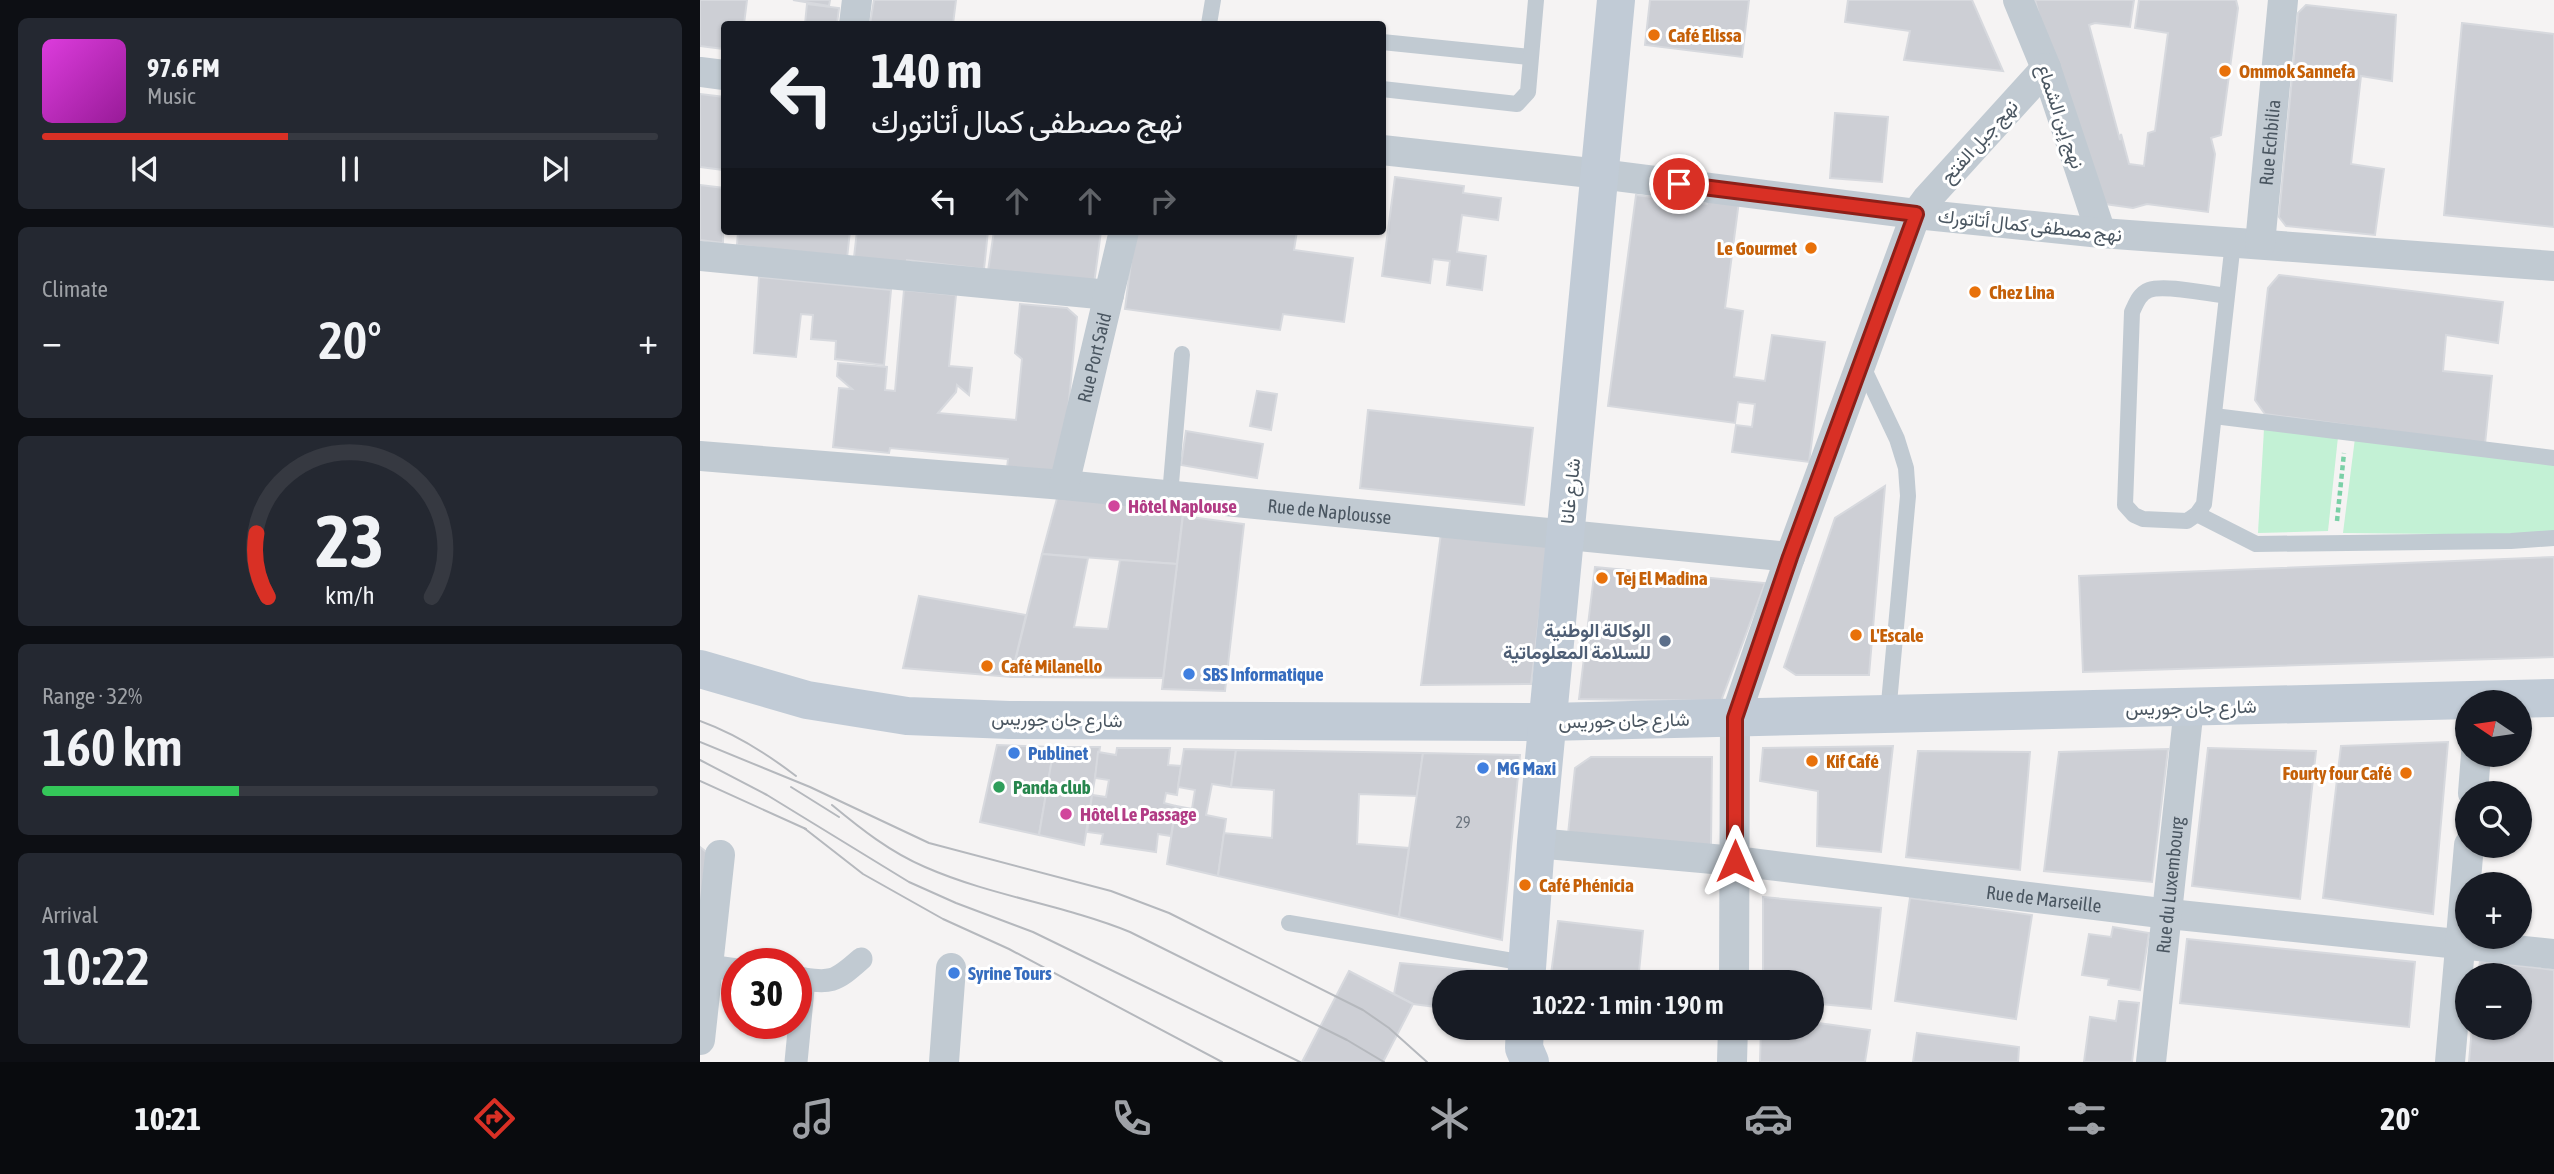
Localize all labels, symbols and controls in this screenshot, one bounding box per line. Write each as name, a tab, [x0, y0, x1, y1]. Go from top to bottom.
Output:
place label: Café Elissa	[1668, 24, 1742, 46]
marker: Café Elissa	[1646, 27, 1662, 43]
text: 140 m	[871, 42, 982, 98]
icon: left	[756, 49, 847, 140]
text: 97.6 FM	[147, 53, 220, 83]
place label: Ommok Sannefa	[2239, 60, 2355, 82]
street label: نهج إبن الشماع	[2030, 61, 2089, 172]
marker: Ommok Sannefa	[2217, 63, 2233, 79]
text: Music	[147, 83, 195, 109]
street label: نهج جبل الفتح	[1936, 95, 2024, 189]
street label: Rue Echbilia	[2255, 99, 2285, 186]
text: نهج مصطفى كمال أتاتورك	[871, 103, 1183, 140]
icon: previous	[126, 150, 164, 188]
icon: pause	[331, 150, 369, 188]
icon: next	[536, 150, 574, 188]
pin	[1649, 154, 1709, 214]
icon: arrive	[1660, 165, 1698, 203]
icon: left	[925, 182, 963, 220]
icon: ahead	[998, 182, 1036, 220]
icon: ahead	[1071, 182, 1109, 220]
icon: right	[1144, 182, 1182, 220]
street label: نهج مصطفى كمال أتاتورك	[1936, 204, 2123, 249]
place label: Le Gourmet	[1717, 237, 1798, 259]
marker: Le Gourmet	[1803, 240, 1819, 256]
text: Climate	[42, 276, 108, 302]
place label: Chez Lina	[1989, 281, 2055, 303]
marker: Chez Lina	[1967, 284, 1983, 300]
text: 20°	[318, 310, 382, 370]
street label: Rue Port Said	[1073, 310, 1115, 405]
text: −	[42, 319, 62, 362]
text: +	[638, 319, 658, 362]
street label: شارع غانا	[1556, 457, 1586, 525]
street label: Rue de Naplousse	[1267, 494, 1393, 528]
place label: Hôtel Naplouse	[1128, 495, 1237, 517]
marker: Hôtel Naplouse	[1106, 498, 1122, 514]
text: 23	[316, 499, 384, 582]
place label: Tej El Madina	[1616, 567, 1708, 589]
marker: Tej El Madina	[1594, 570, 1610, 586]
text: km/h	[325, 581, 375, 609]
place label: الوكالة الوطنية للسلامة المعلوماتية	[1503, 619, 1651, 665]
place label: L'Escale	[1870, 624, 1924, 646]
marker: L'Escale	[1848, 627, 1864, 643]
marker: الوكالة الوطنية للسلامة المعلوماتية	[1657, 633, 1673, 649]
place label: Café Milanello	[1001, 655, 1103, 677]
marker: Café Milanello	[979, 658, 995, 674]
place label: SBS Informatique	[1203, 663, 1324, 685]
marker: SBS Informatique	[1181, 666, 1197, 682]
text: Range · 32%	[42, 683, 142, 709]
north arrow	[2455, 690, 2532, 766]
map controls	[2455, 690, 2532, 1040]
street label: شارع جان جوريس	[2125, 695, 2257, 721]
street label: شارع جان جوريس	[991, 707, 1123, 733]
street label: شارع جان جوريس	[1558, 708, 1690, 734]
text: 160 km	[42, 717, 183, 777]
place label: Publinet	[1028, 742, 1089, 764]
marker: Publinet	[1006, 745, 1022, 761]
place label: Kif Café	[1826, 750, 1879, 772]
marker: Kif Café	[1804, 753, 1820, 769]
place label: MG Maxi	[1497, 757, 1556, 779]
marker: MG Maxi	[1475, 760, 1491, 776]
place label: Fourty four Café	[2282, 762, 2392, 784]
marker: Fourty four Café	[2398, 765, 2414, 781]
place label: Panda club	[1013, 776, 1091, 798]
marker: Panda club	[991, 779, 1007, 795]
button: search	[2455, 781, 2532, 858]
place label: Hôtel Le Passage	[1080, 803, 1197, 825]
marker: Hôtel Le Passage	[1058, 806, 1074, 822]
house number: 29	[1455, 813, 1471, 831]
street label: Rue du Luxembourg	[2152, 815, 2188, 955]
position arrow	[1698, 824, 1772, 898]
button: +	[2455, 872, 2532, 949]
place label: Café Phénicia	[1539, 874, 1634, 896]
marker: Café Phénicia	[1517, 877, 1533, 893]
street label: Rue de Marseille	[1985, 881, 2103, 917]
text: Arrival	[42, 902, 98, 928]
text: 10:22	[42, 936, 150, 996]
speed limit sign: 30	[721, 948, 812, 1039]
place label: Syrine Tours	[968, 962, 1052, 984]
button: −	[2455, 963, 2532, 1040]
marker: Syrine Tours	[946, 965, 962, 981]
text: 10:22 · 1 min · 190 m	[1532, 990, 1724, 1020]
icon: directions	[470, 1094, 519, 1143]
icon: music	[789, 1094, 838, 1143]
icon: phone	[1107, 1094, 1156, 1143]
icon: climate	[1425, 1094, 1474, 1143]
icon: car	[1744, 1094, 1793, 1143]
icon: filters	[2062, 1094, 2111, 1143]
text: 10:21	[135, 1100, 201, 1137]
text: 20°	[2380, 1100, 2419, 1137]

